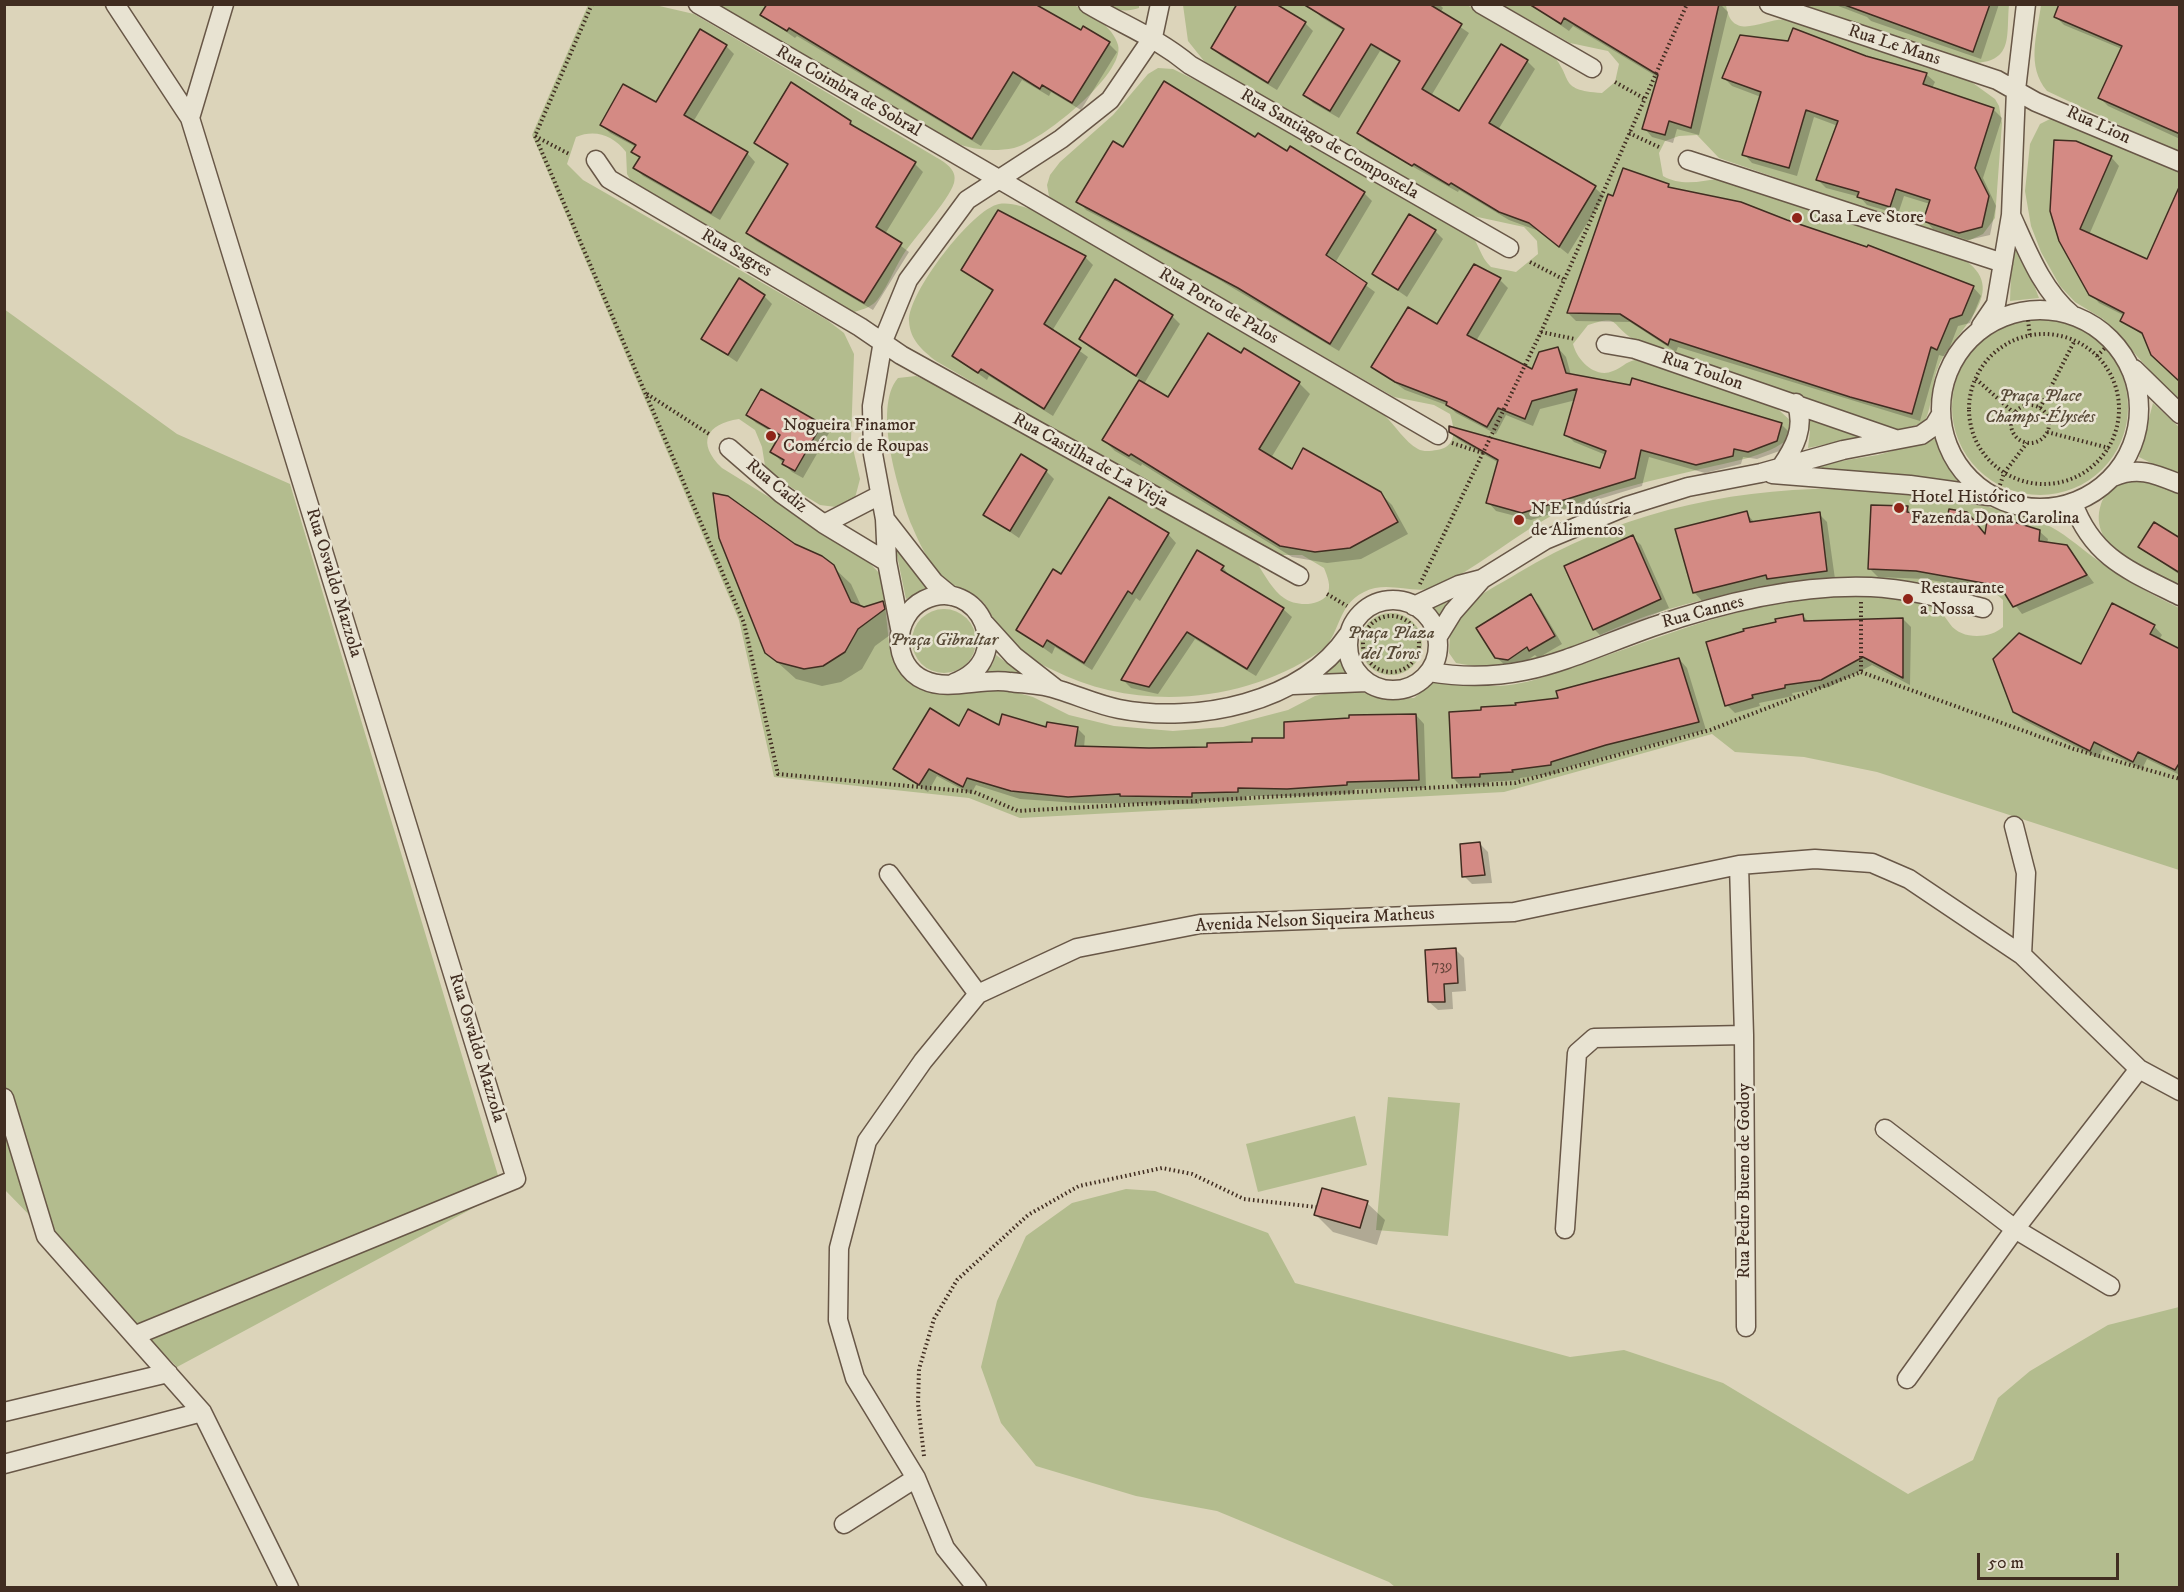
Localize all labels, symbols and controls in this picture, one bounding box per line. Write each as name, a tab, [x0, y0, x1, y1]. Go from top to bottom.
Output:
street label: Rua Le Mans	[1845, 21, 1943, 71]
street label: Rua Coimbra de Sobral	[772, 42, 924, 142]
street label: Rua Santiago de Compostela	[1236, 85, 1422, 205]
street label: Rua Lion	[2063, 102, 2133, 150]
place label: Casa Leve Store	[1809, 207, 1924, 229]
marker: Casa Leve Store	[1790, 211, 1804, 225]
street label: Rua Sagres	[697, 225, 775, 283]
street label: Rua Porto de Palos	[1154, 264, 1282, 350]
street label: Rua Toulon	[1658, 348, 1746, 396]
park label: Praça Place Champs-Élysées	[1985, 386, 2095, 428]
street label: Rua Castilha de La Vieja	[1008, 409, 1172, 513]
place label: Nogueira Finamor Comércio de Roupas	[783, 415, 929, 458]
marker: Nogueira Finamor Comércio de Roupas	[764, 429, 778, 443]
street label: Rua Cadiz	[741, 456, 811, 518]
place label: Hotel Histórico Fazenda Dona Carolina	[1911, 487, 2079, 530]
place label: N E Indústria de Alimentos	[1531, 499, 1631, 542]
marker: Hotel Histórico Fazenda Dona Carolina	[1892, 501, 1906, 515]
street label: Rua Osvaldo Mazzola	[300, 506, 366, 660]
marker: N E Indústria de Alimentos	[1512, 513, 1526, 527]
place label: Restaurante a Nossa	[1920, 578, 2004, 620]
street label: Rua Cannes	[1660, 592, 1746, 634]
marker: Restaurante a Nossa	[1901, 592, 1915, 606]
park label: Praça Plaza del Toros	[1347, 623, 1435, 666]
park label: Praça Gibraltar	[890, 630, 998, 652]
street label: Avenida Nelson Siqueira Matheus	[1195, 904, 1435, 938]
house number: 739	[1432, 958, 1452, 976]
street label: Rua Osvaldo Mazzola	[443, 971, 509, 1125]
street label: Rua Pedro Bueno de Godoy	[1734, 1083, 1756, 1279]
scale bar	[1980, 1541, 2122, 1579]
text: 50 m	[1988, 1552, 2024, 1574]

